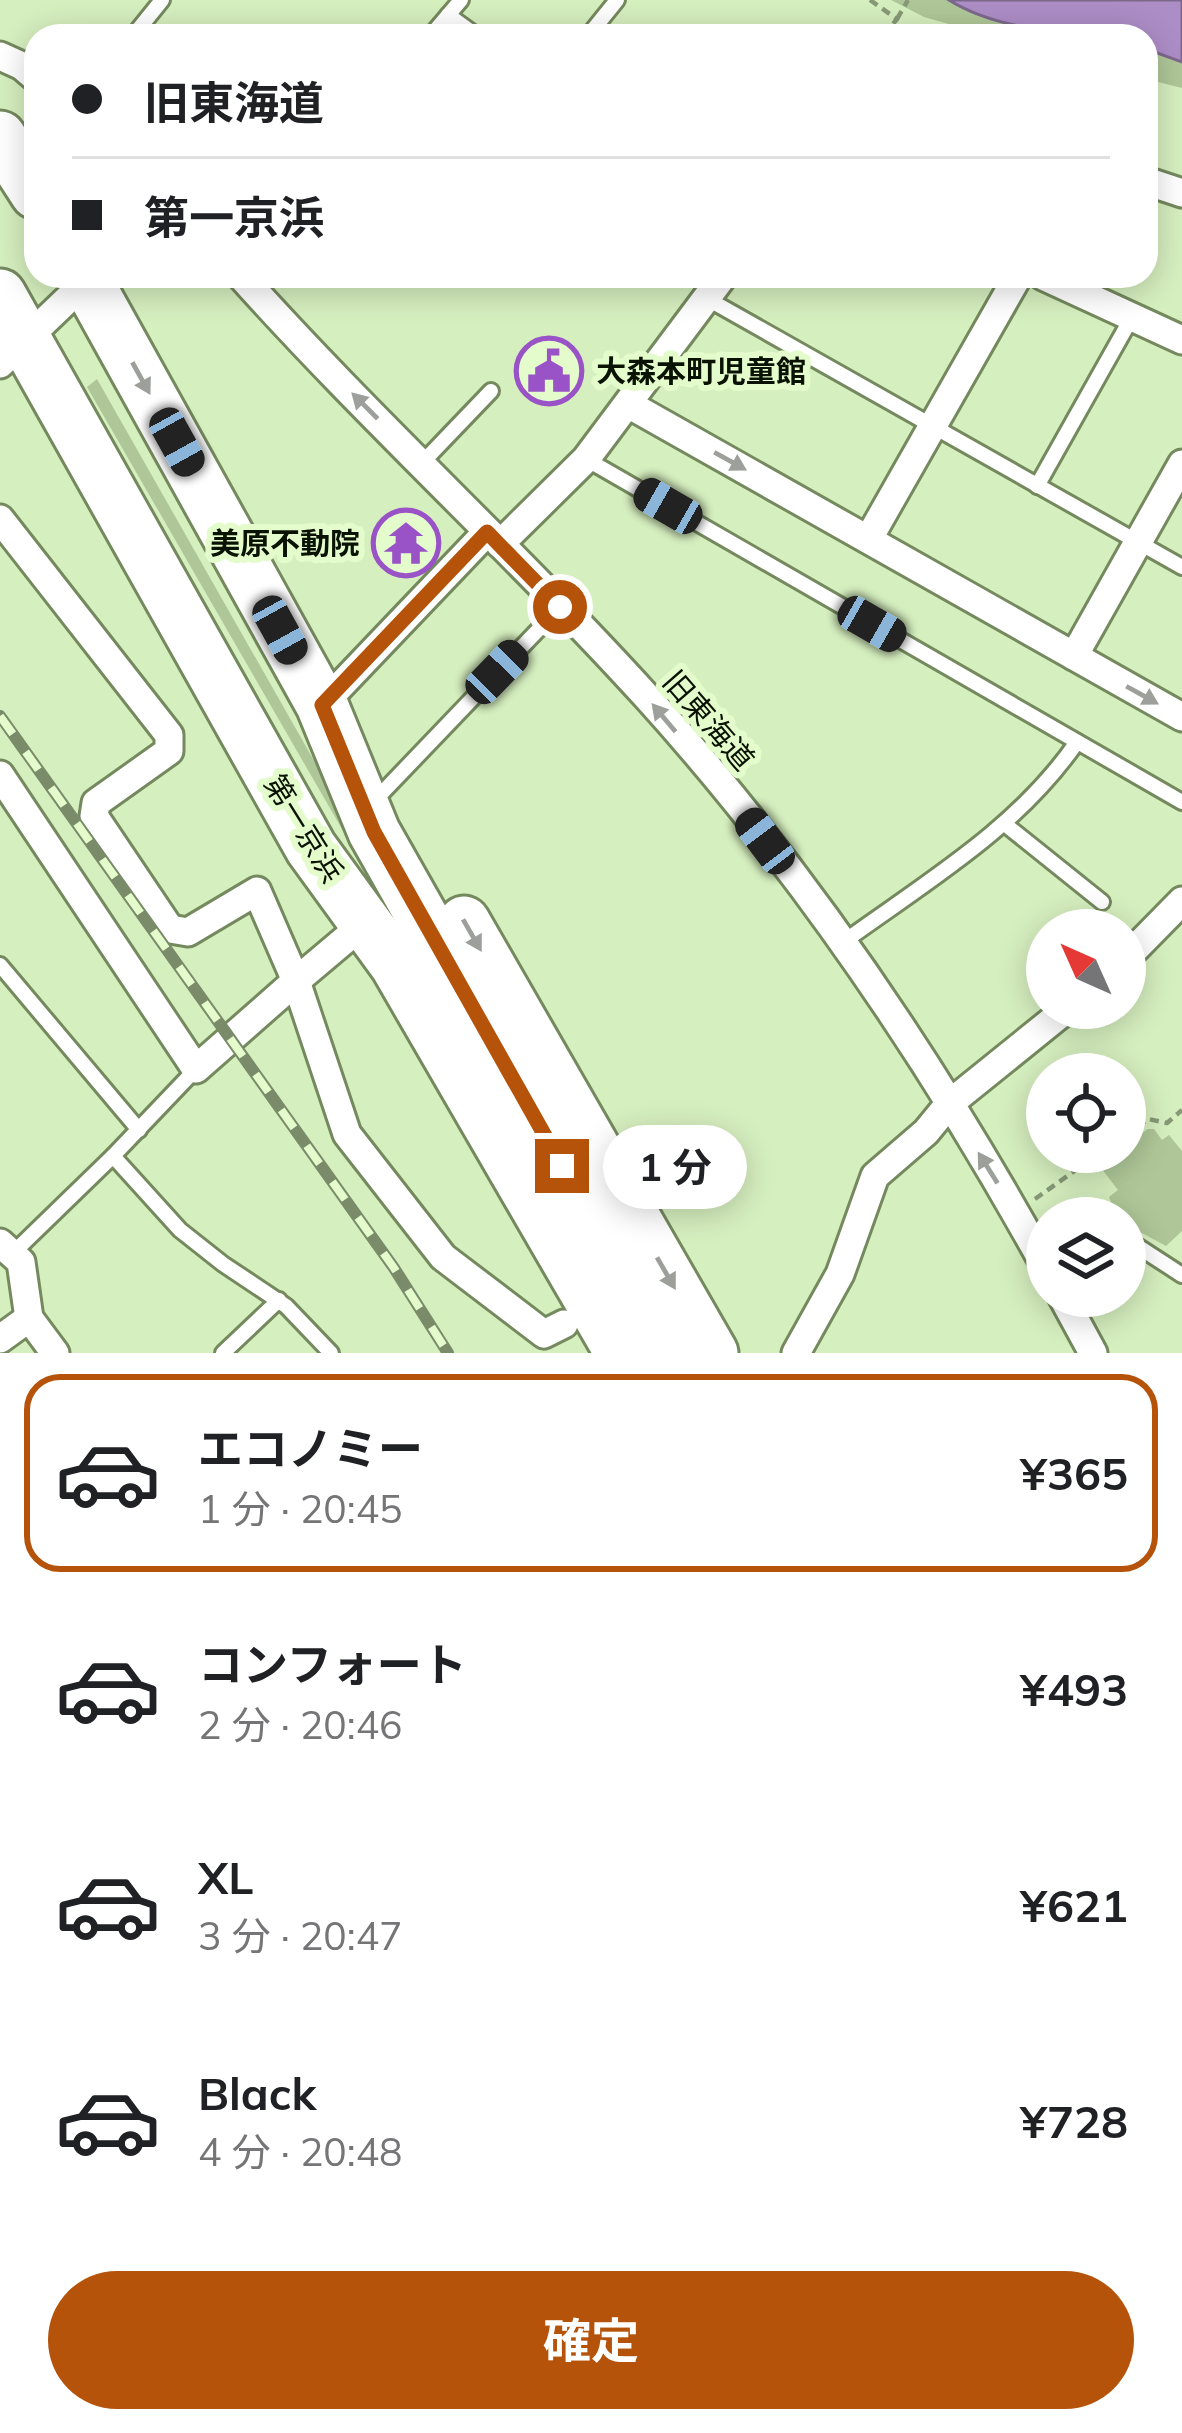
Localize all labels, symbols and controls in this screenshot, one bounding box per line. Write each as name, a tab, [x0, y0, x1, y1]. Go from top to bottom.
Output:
text: 旧東海道	[144, 74, 324, 130]
text: 第一京浜	[144, 189, 324, 245]
public building icon: 大森本町児童館	[514, 336, 584, 406]
place label: 大森本町児童館	[596, 352, 806, 390]
one-way arrow	[130, 360, 151, 395]
one-way arrow	[351, 392, 379, 420]
car	[144, 402, 210, 482]
one-way arrow	[713, 449, 747, 470]
car	[628, 472, 708, 540]
temple icon: 美原不動院	[371, 508, 441, 578]
place label: 美原不動院	[210, 524, 360, 562]
route start	[533, 580, 587, 634]
car	[247, 590, 313, 670]
car	[832, 590, 912, 658]
car	[459, 634, 535, 710]
street label: 旧東海道	[655, 662, 763, 778]
one-way arrow	[1125, 683, 1159, 704]
one-way arrow	[652, 703, 678, 733]
street label: 第一京浜	[256, 767, 352, 889]
car	[729, 801, 801, 881]
north arrow	[1026, 909, 1146, 1029]
map controls	[1026, 909, 1146, 1317]
one-way arrow	[460, 918, 481, 952]
button: locate	[1026, 1053, 1146, 1173]
callout: 1 分	[604, 1124, 748, 1208]
route end	[535, 1139, 589, 1193]
text: 1 分	[638, 1142, 712, 1191]
one-way arrow	[978, 1151, 999, 1185]
button: layers	[1026, 1197, 1146, 1317]
one-way arrow	[655, 1256, 676, 1290]
icon: car	[54, 1419, 162, 1527]
text: エコノミー	[198, 1420, 423, 1476]
text: ¥365	[1020, 1445, 1128, 1501]
text: 1 分 · 20:45	[198, 1484, 402, 1533]
icon: car	[54, 1635, 162, 1743]
text: コンフォート	[198, 1636, 467, 1692]
text: ¥493	[1020, 1661, 1128, 1717]
text: 2 分 · 20:46	[198, 1700, 402, 1749]
text: XL	[198, 1849, 253, 1905]
icon: car	[54, 1851, 162, 1959]
text: ¥621	[1020, 1877, 1128, 1933]
text: 3 分 · 20:47	[198, 1911, 402, 1960]
text: Black	[198, 2065, 316, 2121]
icon: car	[54, 2067, 162, 2175]
text: ¥728	[1020, 2093, 1128, 2149]
text: 4 分 · 20:48	[198, 2127, 402, 2176]
button: 確定	[48, 2271, 1134, 2409]

